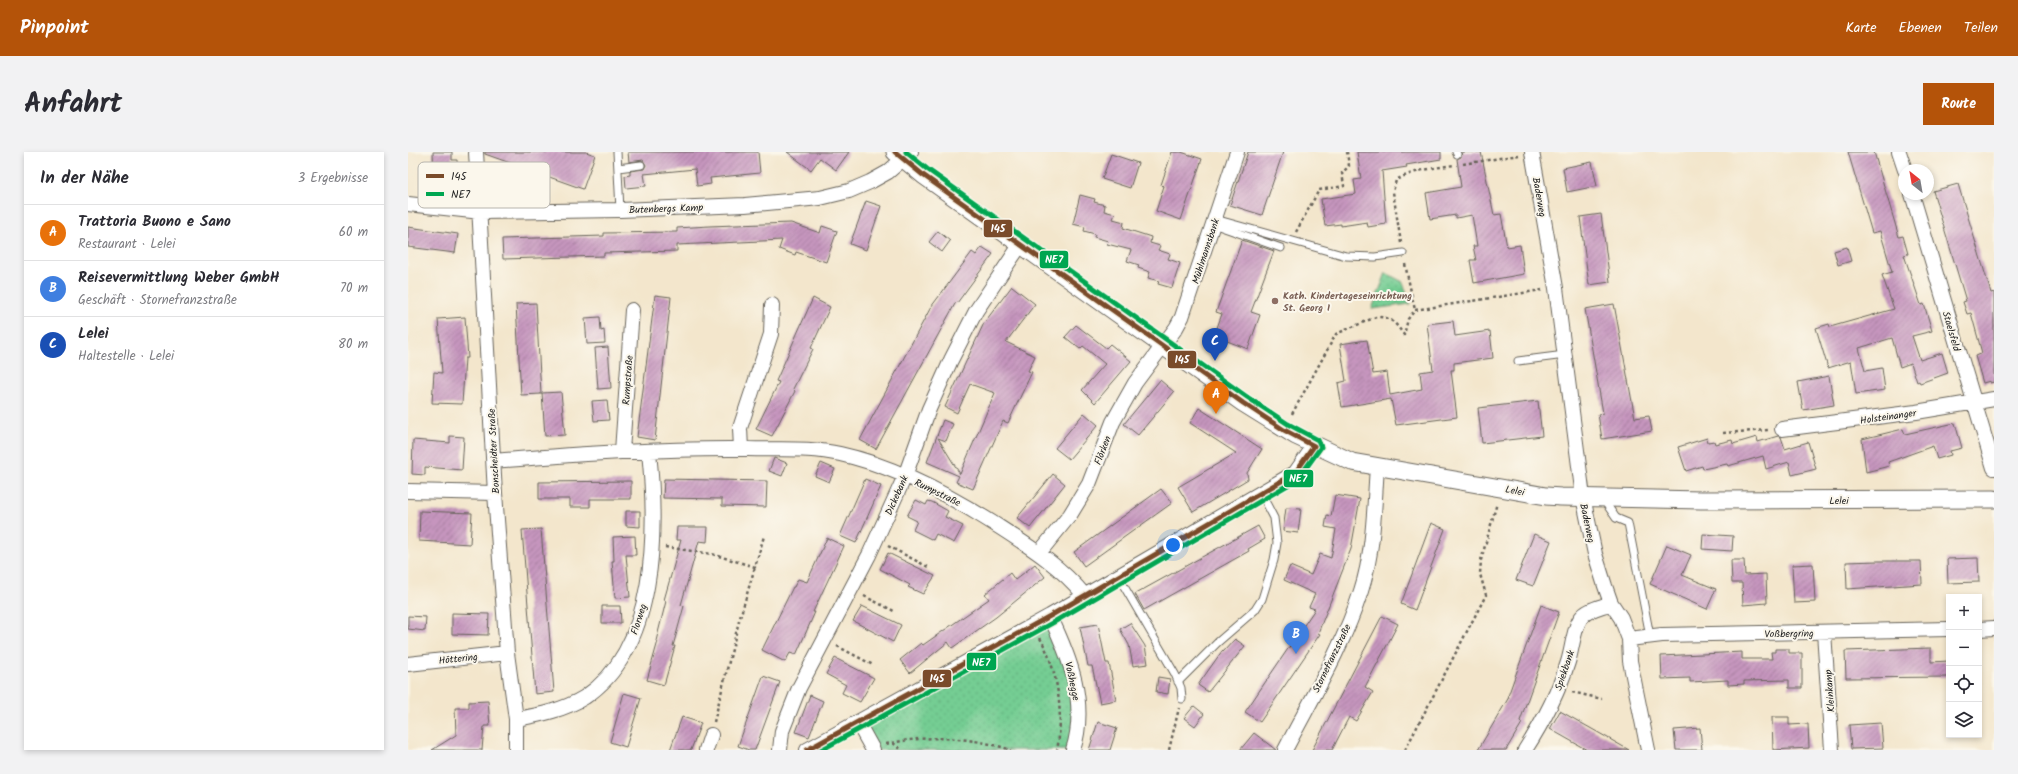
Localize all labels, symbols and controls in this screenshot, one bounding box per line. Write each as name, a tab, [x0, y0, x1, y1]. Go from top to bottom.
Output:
text: Pinpoint	[20, 13, 89, 43]
text: Karte	[1845, 17, 1877, 39]
text: Ebenen	[1899, 17, 1942, 39]
text: Teilen	[1964, 17, 1998, 39]
text: Anfahrt	[24, 82, 122, 127]
button: Route	[1923, 83, 1994, 125]
legend	[418, 162, 550, 208]
north arrow	[1898, 164, 1934, 200]
text: In der Nähe	[40, 165, 129, 192]
text: 3 Ergebnisse	[298, 168, 368, 189]
text: 145	[451, 168, 468, 186]
street label: Baderweg	[1528, 176, 1550, 218]
text: NE7	[451, 186, 471, 204]
street label: Butenbergs Kamp	[629, 200, 704, 218]
text: Trattoria Buono e Sano	[78, 210, 231, 234]
street label: Mühlmannsbank	[1188, 216, 1224, 286]
line badge: 145	[983, 219, 1013, 238]
text: 145	[991, 220, 1007, 238]
text: A	[49, 222, 57, 243]
text: 60 m	[339, 222, 368, 243]
text: Restaurant · Lelei	[78, 234, 175, 255]
line badge: NE7	[1039, 250, 1069, 269]
text: NE7	[1045, 251, 1064, 269]
text: Reisevermittlung Weber GmbH	[78, 266, 280, 290]
text: B	[49, 278, 57, 299]
text: 70 m	[340, 278, 368, 299]
place label: Kath. Kindertageseinrichtung St. Georg I	[1283, 288, 1412, 316]
text: Geschäft · Stornefranzstraße	[78, 290, 237, 311]
marker: Kath. Kindertageseinrichtung St. Georg I	[1270, 296, 1280, 306]
street label: Staelsfeld	[1938, 309, 1965, 354]
text: Lelei	[78, 322, 109, 346]
pin: C	[1202, 328, 1228, 361]
text: C	[49, 334, 57, 355]
text: 80 m	[338, 334, 368, 355]
text: Haltestelle · Lelei	[78, 346, 174, 367]
line badge: 145	[1167, 350, 1197, 369]
text: 145	[1175, 351, 1191, 369]
street label: Rumpstraße	[618, 354, 638, 406]
pin: A	[1203, 381, 1229, 414]
street label: Holsteinanger	[1859, 405, 1918, 429]
street label: Bonscheidter Straße	[484, 407, 504, 494]
street label: Flörken	[1090, 433, 1116, 467]
line badge: NE7	[1283, 469, 1314, 488]
text: NE7	[1289, 470, 1308, 488]
street label: Dickebank	[881, 472, 913, 518]
street label: Rumpstraße	[912, 475, 964, 511]
street label: Lelei	[1504, 481, 1526, 501]
street label: Lelei	[1829, 493, 1849, 509]
street label: Baderweg	[1575, 502, 1599, 545]
your location	[1163, 535, 1183, 555]
map controls	[1946, 594, 1982, 738]
button: +	[1946, 594, 1982, 630]
street label: Florweg	[626, 602, 652, 637]
pin: B	[1283, 621, 1309, 654]
street label: Stornefranzstraße	[1308, 621, 1356, 696]
street label: Voßbergring	[1764, 626, 1814, 642]
button: −	[1946, 630, 1982, 666]
street label: Spiekbank	[1551, 648, 1579, 693]
street label: Höttering	[438, 649, 479, 669]
line badge: NE7	[966, 652, 997, 671]
text: NE7	[972, 654, 991, 672]
street label: Voßhegge	[1060, 660, 1084, 703]
button: locate	[1946, 666, 1982, 702]
line badge: 145	[922, 669, 952, 688]
street label: Kleinkamp	[1821, 669, 1839, 713]
text: 145	[930, 670, 946, 688]
button: layers	[1946, 702, 1982, 738]

